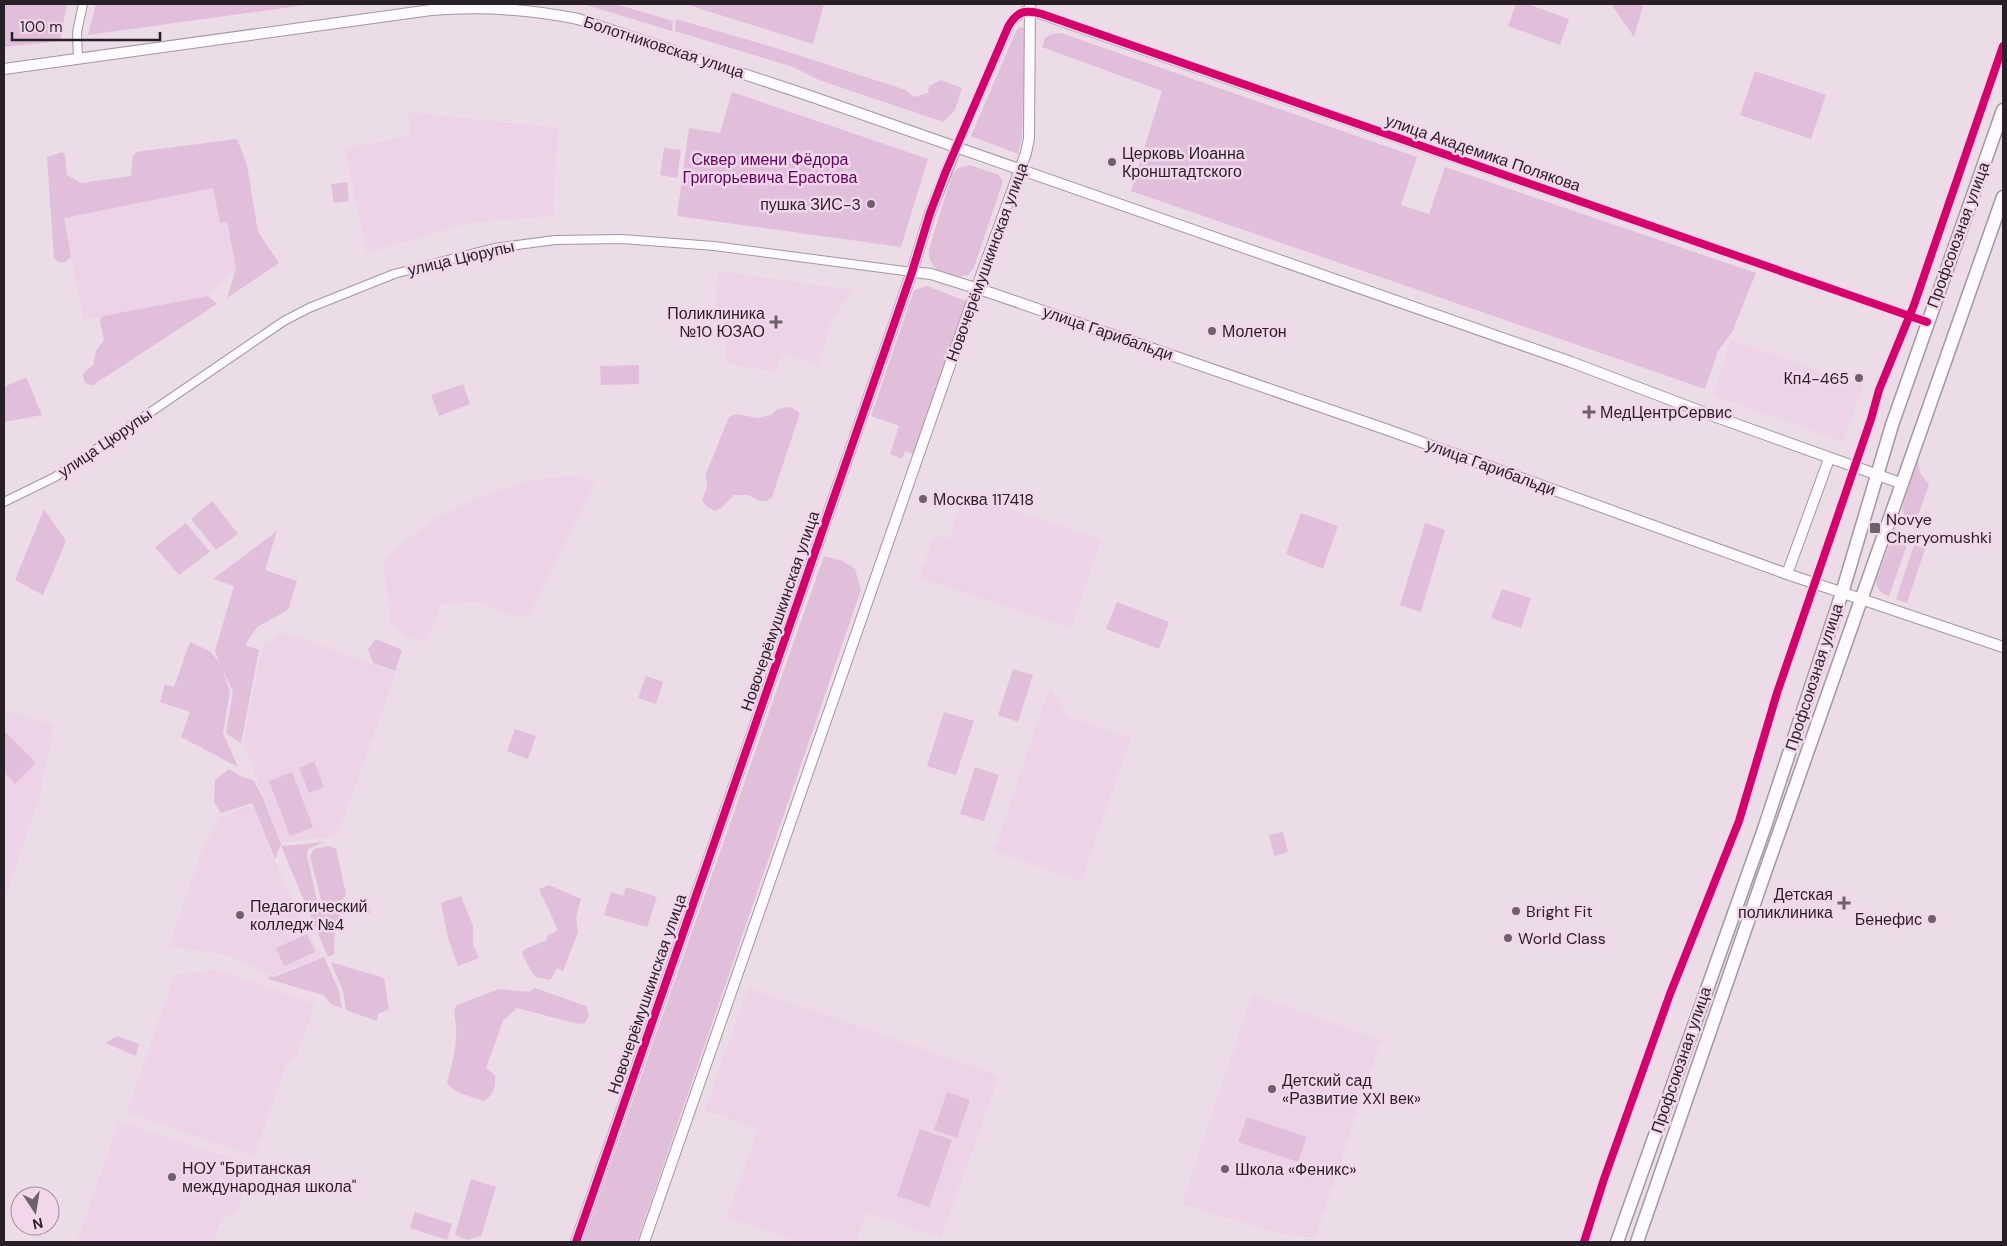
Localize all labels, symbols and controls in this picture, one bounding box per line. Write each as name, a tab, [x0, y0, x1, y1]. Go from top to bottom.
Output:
scale bar	[12, 10, 160, 42]
street label: Болотниковская улица	[581, 11, 747, 83]
text: 100 m	[20, 17, 63, 37]
street label: улица Академика Полякова	[1383, 110, 1584, 196]
place label: Церковь Иоанна Кронштадтского	[1122, 143, 1245, 182]
park label: Сквер имени Фёдора Григорьевича Ерастова	[683, 149, 857, 188]
marker: Церковь Иоанна Кронштадтского	[1106, 156, 1118, 168]
street label: Профсоюзная улица	[1922, 159, 1994, 311]
street label: Новочерёмушкинская улица	[941, 160, 1033, 364]
place label: пушка ЗИС-3	[760, 194, 861, 215]
marker: пушка ЗИС-3	[865, 198, 877, 210]
street label: улица Цюрупы	[406, 236, 516, 280]
street label: улица Гарибальди	[1040, 301, 1176, 365]
place label: Поликлиника №10 ЮЗАО	[667, 303, 765, 342]
marker: Поликлиника №10 ЮЗАО	[769, 315, 783, 329]
place label: Молетон	[1222, 321, 1287, 342]
marker: Молетон	[1206, 325, 1218, 337]
place label: Кп4-465	[1783, 368, 1849, 389]
marker: Кп4-465	[1853, 372, 1865, 384]
place label: МедЦентрСервис	[1600, 402, 1732, 423]
street label: улица Цюрупы	[54, 404, 156, 482]
marker: МедЦентрСервис	[1582, 405, 1596, 419]
street label: улица Гарибальди	[1423, 434, 1559, 500]
place label: Москва 117418	[933, 489, 1034, 510]
marker: Москва 117418	[917, 493, 929, 505]
street label: Новочерёмушкинская улица	[736, 508, 824, 714]
place label: Novye Cheryomushki	[1886, 509, 1992, 548]
marker: Novye Cheryomushki	[1868, 521, 1882, 535]
street label: Профсоюзная улица	[1780, 601, 1848, 753]
place label: Детская поликлиника	[1738, 884, 1833, 923]
street label: Новочерёмушкинская улица	[603, 891, 691, 1097]
place label: Педагогический колледж №4	[250, 896, 368, 935]
marker: Детская поликлиника	[1837, 896, 1851, 910]
place label: Bright Fit	[1526, 901, 1593, 922]
marker: Bright Fit	[1510, 905, 1522, 917]
marker: Педагогический колледж №4	[234, 909, 246, 921]
place label: Бенефис	[1855, 909, 1922, 930]
marker: Бенефис	[1926, 913, 1938, 925]
place label: World Class	[1518, 928, 1606, 949]
marker: World Class	[1502, 932, 1514, 944]
street label: Профсоюзная улица	[1646, 984, 1716, 1136]
place label: Детский сад «Развитие XXI век»	[1282, 1070, 1421, 1109]
marker: Детский сад «Развитие XXI век»	[1266, 1083, 1278, 1095]
place label: НОУ "Британская международная школа"	[182, 1158, 357, 1197]
place label: Школа «Феникс»	[1235, 1159, 1356, 1180]
marker: Школа «Феникс»	[1219, 1163, 1231, 1175]
marker: НОУ "Британская международная школа"	[166, 1171, 178, 1183]
north arrow	[10, 1186, 60, 1236]
text: N	[31, 1214, 45, 1234]

